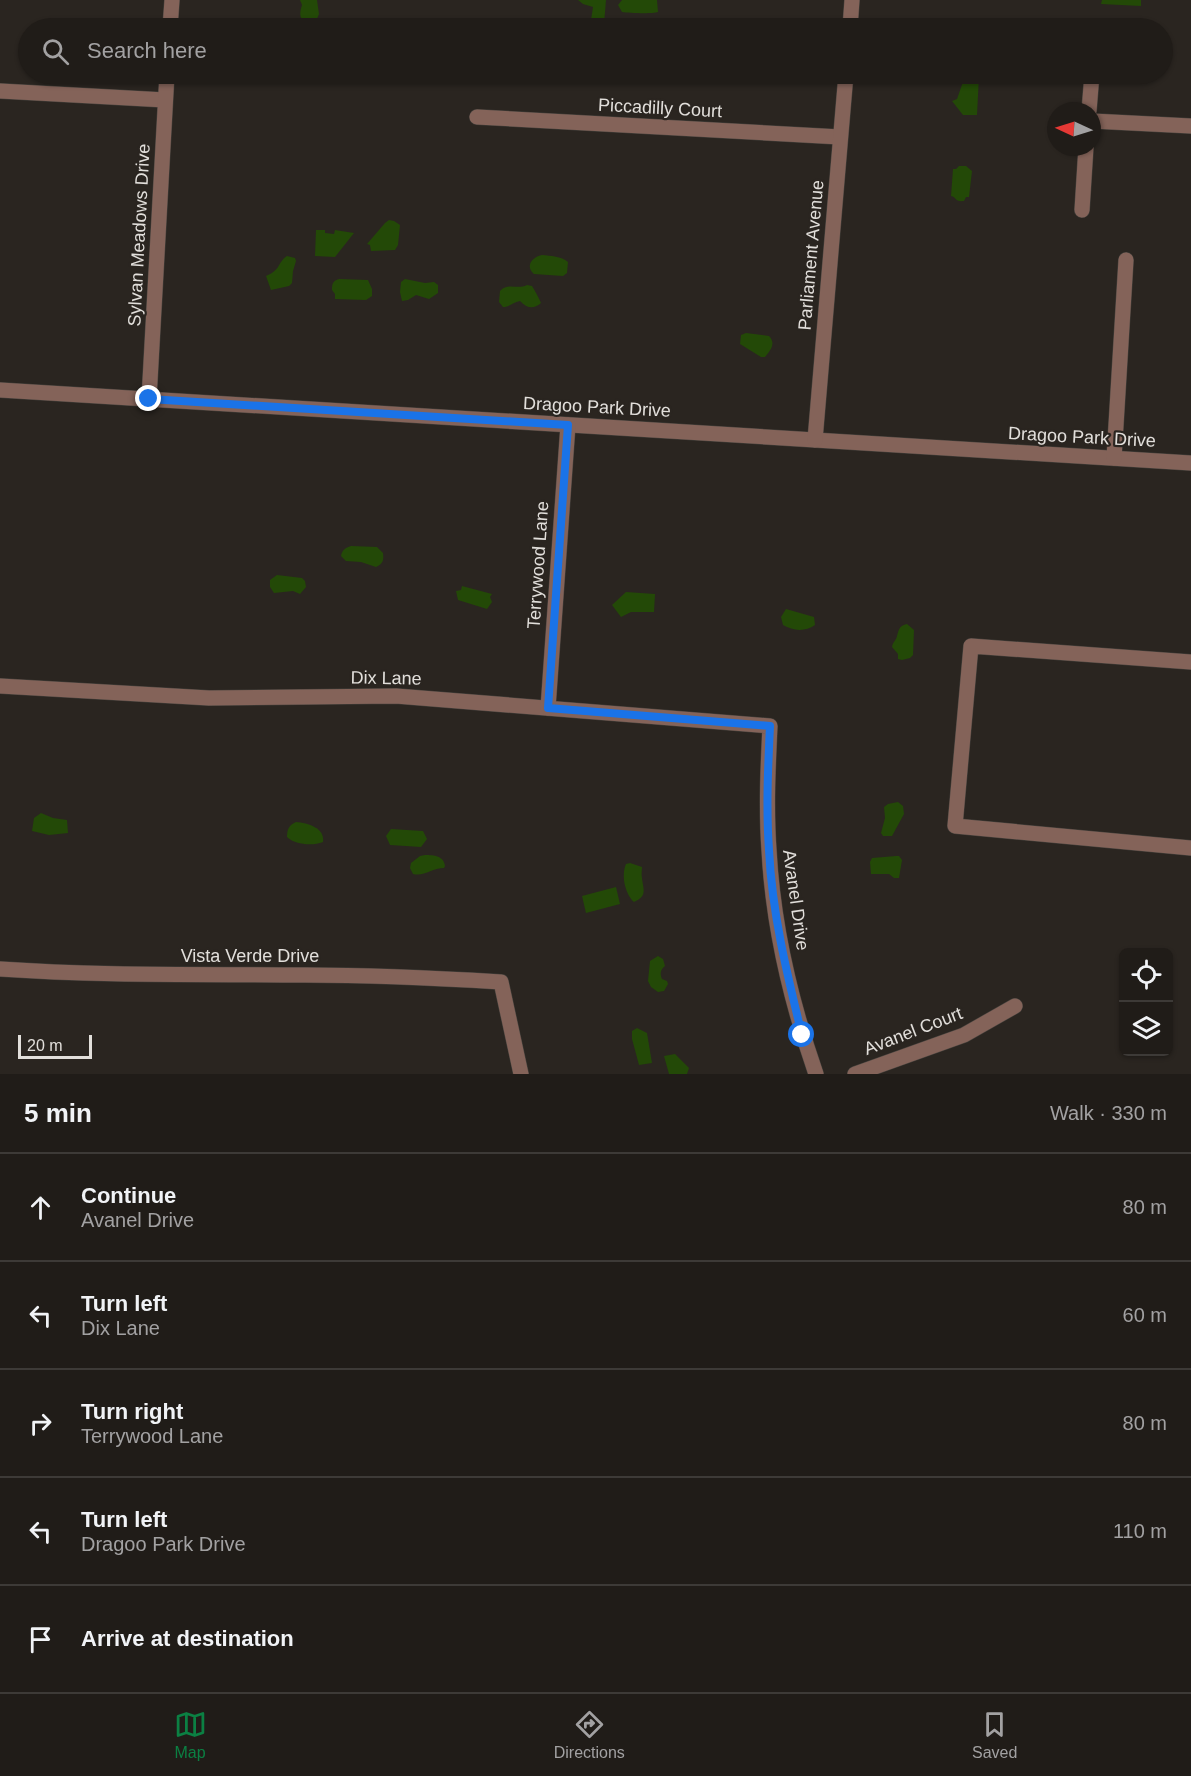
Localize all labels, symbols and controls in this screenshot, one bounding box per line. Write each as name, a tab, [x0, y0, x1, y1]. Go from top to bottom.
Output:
search box	[18, 18, 1173, 84]
icon: search	[39, 35, 72, 68]
text: Search here	[87, 38, 207, 63]
street label: Piccadilly Court	[598, 95, 722, 121]
north arrow	[1047, 102, 1101, 156]
street label: Sylvan Meadows Drive	[124, 143, 154, 327]
street label: Parliament Avenue	[794, 179, 828, 331]
route end	[135, 385, 161, 411]
street label: Dragoo Park Drive	[523, 393, 671, 421]
street label: Dragoo Park Drive	[1008, 423, 1156, 451]
street label: Terrywood Lane	[524, 500, 552, 630]
street label: Dix Lane	[350, 667, 422, 689]
street label: Avanel Drive	[779, 848, 813, 952]
street label: Vista Verde Drive	[181, 946, 319, 966]
map controls	[1119, 948, 1173, 1056]
button: locate	[1119, 948, 1173, 1002]
button: layers	[1119, 1002, 1173, 1056]
street label: Avanel Court	[861, 1003, 965, 1059]
route start	[788, 1021, 814, 1047]
scale bar	[18, 1032, 92, 1060]
text: 20 m	[27, 1037, 63, 1054]
text: 5 min	[24, 1098, 92, 1128]
text: Walk · 330 m	[1050, 1102, 1167, 1124]
text: Continue	[81, 1183, 176, 1208]
icon: ahead	[24, 1191, 57, 1224]
text: 80 m	[1123, 1196, 1167, 1218]
text: Avanel Drive	[81, 1209, 194, 1231]
text: Turn left	[81, 1291, 167, 1316]
icon: left	[24, 1299, 57, 1332]
text: 60 m	[1123, 1304, 1167, 1326]
text: Dix Lane	[81, 1317, 160, 1339]
text: Turn right	[81, 1399, 183, 1424]
icon: right	[24, 1407, 57, 1440]
text: 80 m	[1123, 1412, 1167, 1434]
text: Terrywood Lane	[81, 1425, 223, 1447]
text: Turn left	[81, 1507, 167, 1532]
icon: left	[24, 1515, 57, 1548]
text: 110 m	[1113, 1520, 1167, 1542]
text: Dragoo Park Drive	[81, 1533, 246, 1555]
icon: arrive	[24, 1623, 57, 1656]
text: Arrive at destination	[81, 1626, 294, 1651]
tab: Map	[174, 1708, 207, 1762]
tab: Directions	[554, 1708, 625, 1762]
tab: Saved	[972, 1708, 1017, 1762]

